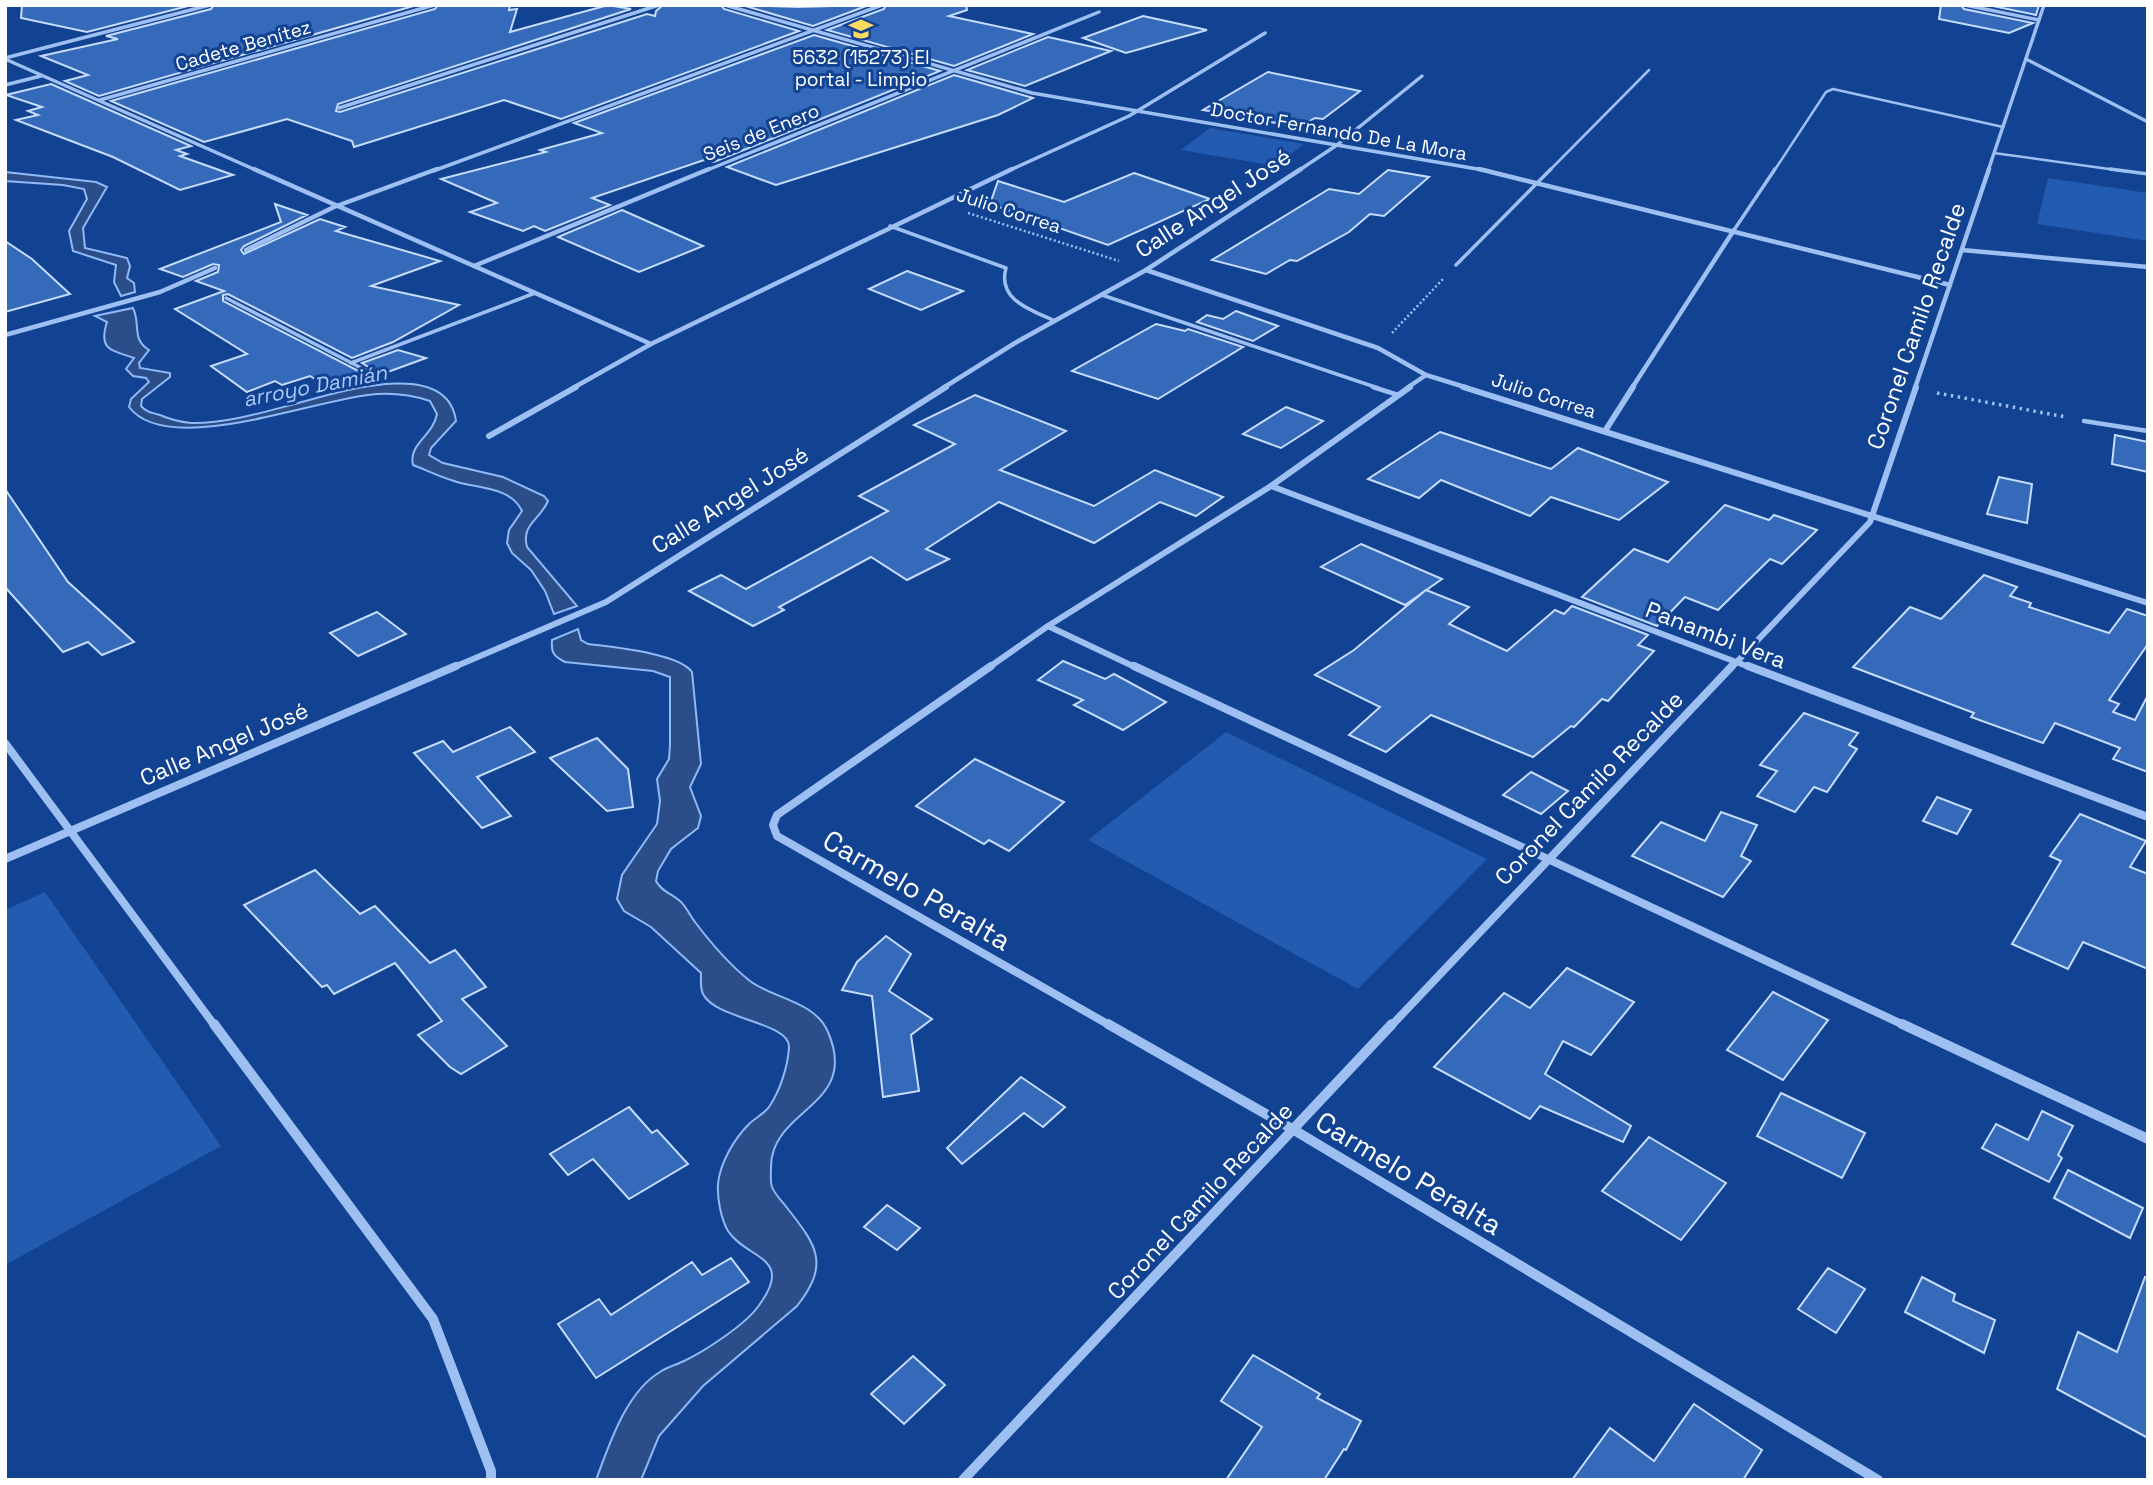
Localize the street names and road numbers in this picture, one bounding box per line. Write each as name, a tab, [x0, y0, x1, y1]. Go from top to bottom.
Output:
street label: Cadete Benítez	[172, 14, 314, 77]
street label: Doctor Fernando De La Mora	[1209, 97, 1469, 166]
street label: Seis de Enero	[699, 98, 823, 167]
street label: Calle Angel José	[1129, 141, 1297, 265]
street label: Julio Correa	[953, 182, 1064, 239]
street label: Coronel Camilo Recalde	[1860, 199, 1972, 453]
street label: Julio Correa	[1488, 367, 1599, 424]
street label: Calle Angel José	[646, 440, 814, 560]
street label: Panambi Vera	[1641, 594, 1791, 676]
street label: Coronel Camilo Recalde	[1488, 684, 1690, 892]
street label: Calle Angel José	[135, 695, 313, 793]
street label: Carmelo Peralta	[816, 822, 1018, 958]
street label: Coronel Camilo Recalde	[1101, 1096, 1299, 1306]
street label: Carmelo Peralta	[1309, 1103, 1509, 1243]

